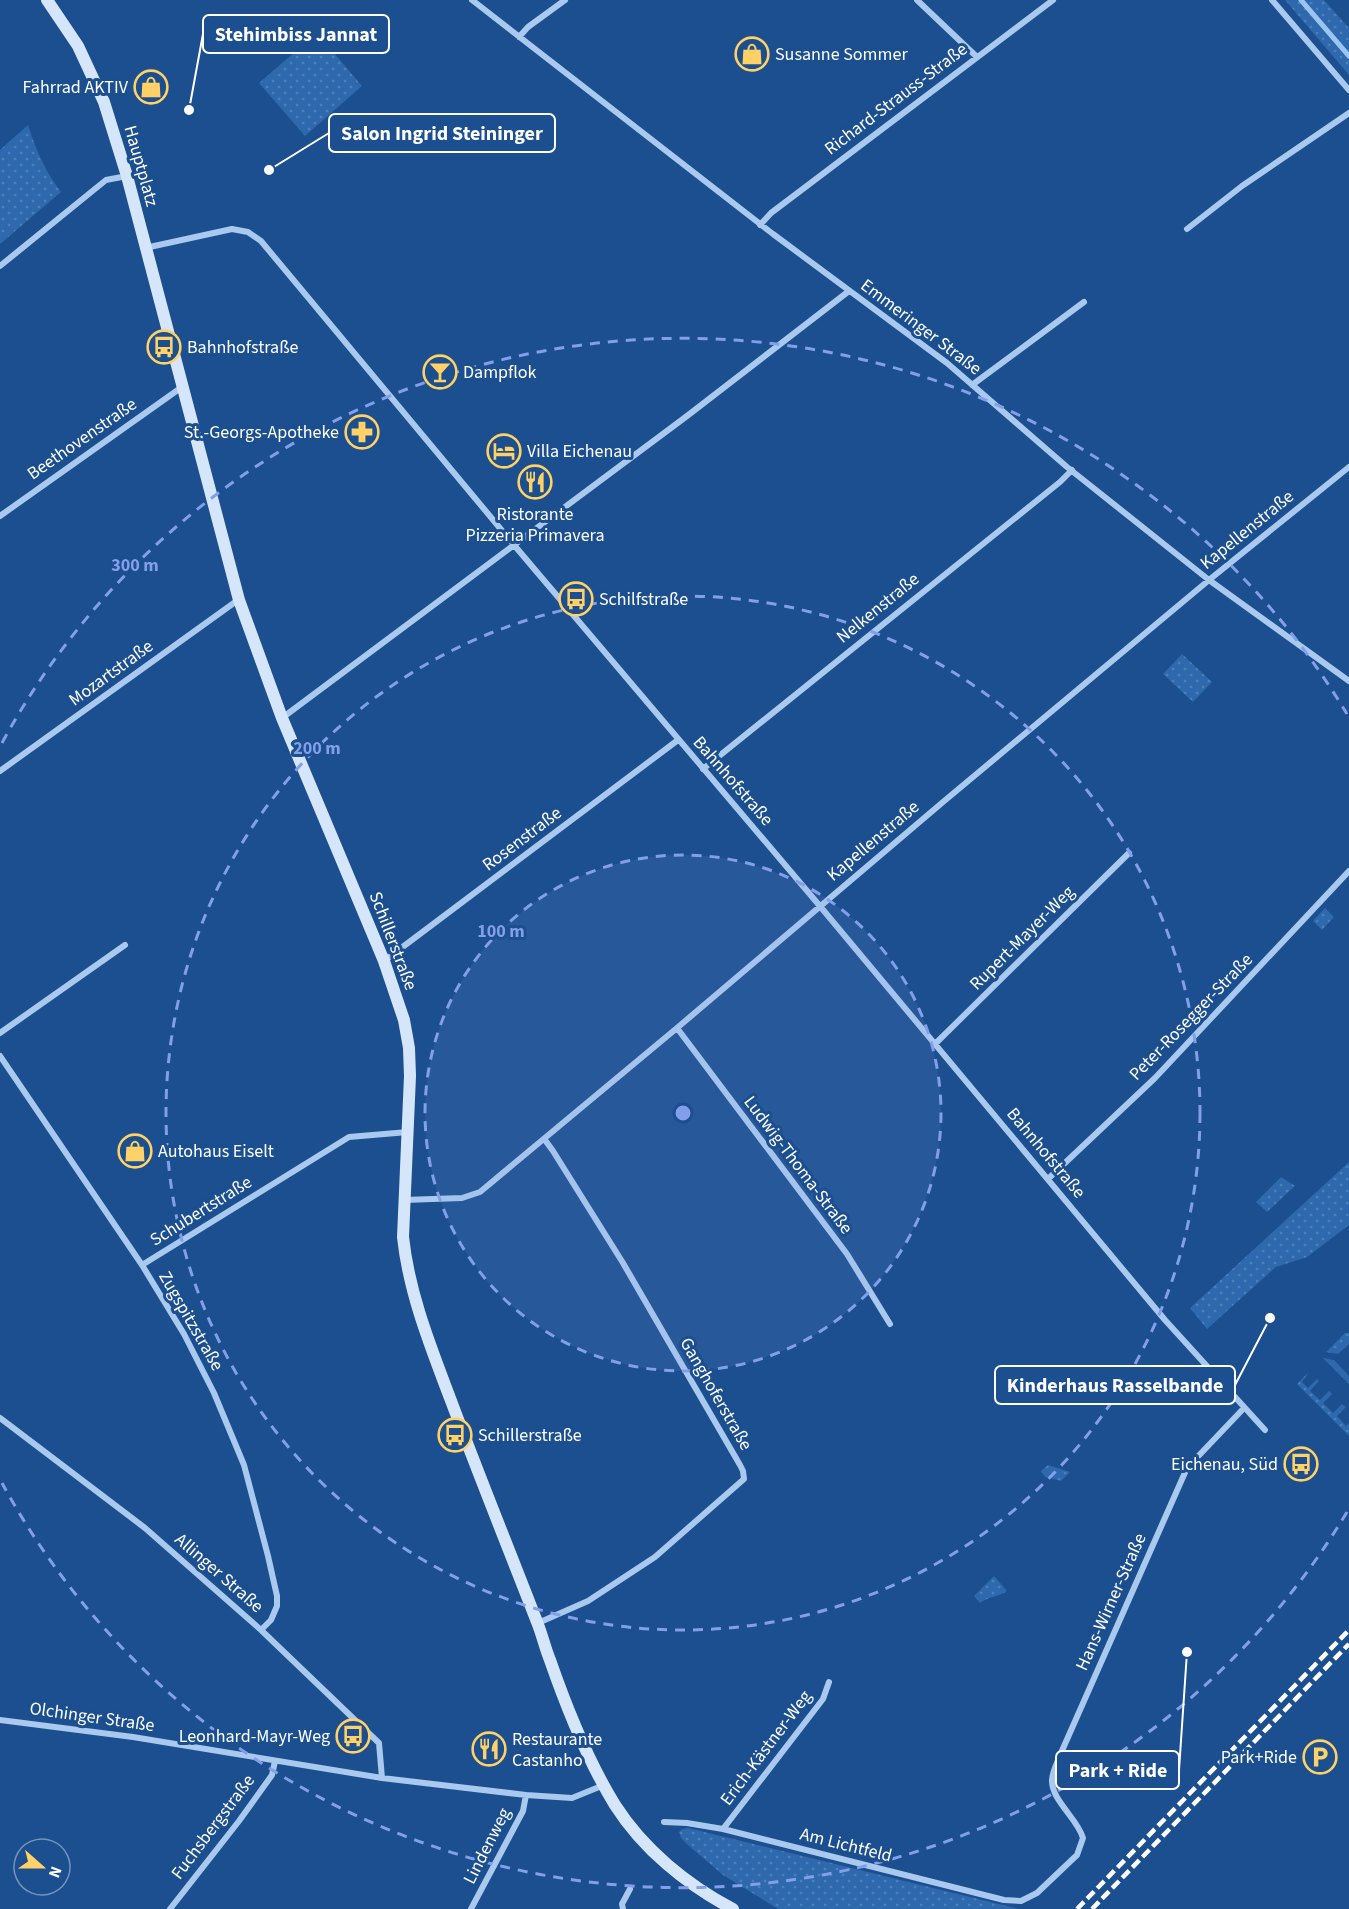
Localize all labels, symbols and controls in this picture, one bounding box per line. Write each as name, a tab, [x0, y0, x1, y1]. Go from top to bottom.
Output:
callout: Stehimbiss Jannat	[203, 15, 389, 53]
text: Stehimbiss Jannat	[215, 21, 378, 49]
shop icon: Susanne Sommer	[734, 36, 770, 72]
street label: Richard-Strauss-Straße	[819, 37, 973, 161]
place label: Susanne Sommer	[775, 42, 908, 67]
shop icon: Fahrrad AKTIV	[133, 69, 169, 105]
place label: Fahrrad AKTIV	[23, 75, 129, 100]
callout: Salon Ingrid Steininger	[329, 114, 555, 152]
text: Salon Ingrid Steininger	[341, 120, 543, 148]
street label: Hauptplatz	[117, 122, 165, 210]
street label: Emmeringer Straße	[855, 273, 987, 381]
bus stop icon: Bahnhofstraße	[146, 329, 182, 365]
place label: Bahnhofstraße	[187, 335, 299, 360]
bar icon: Dampflok	[422, 354, 458, 390]
place label: Dampflok	[463, 360, 537, 385]
street label: Beethovenstraße	[22, 392, 142, 486]
pharmacy icon: St.-Georgs-Apotheke	[344, 414, 380, 450]
place label: St.-Georgs-Apotheke	[184, 420, 339, 445]
hotel icon: Villa Eichenau	[486, 433, 522, 469]
place label: Villa Eichenau	[527, 439, 632, 464]
restaurant icon: Ristorante Pizzeria Primavera	[517, 464, 553, 500]
street label: Kapellenstraße	[1195, 484, 1299, 576]
place label: Ristorante Pizzeria Primavera	[465, 502, 605, 548]
text: 300 m	[111, 553, 159, 578]
street label: Nelkenstraße	[831, 567, 925, 649]
bus stop icon: Schilfstraße	[558, 581, 594, 617]
place label: Schilfstraße	[599, 587, 688, 612]
street label: Mozartstraße	[64, 634, 158, 712]
street label: Bahnhofstraße	[687, 731, 779, 831]
text: 200 m	[293, 736, 341, 761]
street label: Kapellenstraße	[821, 795, 925, 887]
street label: Rosenstraße	[477, 801, 567, 877]
street label: Rupert-Mayer-Weg	[964, 880, 1080, 996]
street label: Schillerstraße	[363, 888, 423, 994]
text: 100 m	[477, 919, 525, 944]
street label: Peter-Rosegger-Straße	[1124, 948, 1258, 1086]
street label: Ludwig-Thoma-Straße	[738, 1091, 858, 1239]
street label: Bahnhofstraße	[1001, 1102, 1091, 1204]
centre of rings	[673, 1103, 693, 1123]
shop icon: Autohaus Eiselt	[117, 1133, 153, 1169]
place label: Autohaus Eiselt	[158, 1139, 274, 1164]
street label: Schubertstraße	[145, 1170, 257, 1252]
street label: Zugspitzstraße	[152, 1267, 230, 1376]
street label: Ganghoferstraße	[674, 1333, 758, 1455]
callout: Kinderhaus Rasselbande	[995, 1366, 1235, 1404]
text: Kinderhaus Rasselbande	[1007, 1372, 1223, 1400]
bus stop icon: Schillerstraße	[437, 1417, 473, 1453]
place label: Schillerstraße	[478, 1423, 582, 1448]
bus stop icon: Eichenau, Süd	[1283, 1446, 1319, 1482]
place label: Eichenau, Süd	[1171, 1452, 1278, 1477]
street label: Allinger Straße	[169, 1527, 269, 1619]
street label: Hans-Wirner-Straße	[1069, 1529, 1153, 1675]
street label: Erich-Kästner-Weg	[714, 1685, 818, 1811]
street label: Olchinger Straße	[28, 1696, 156, 1738]
bus stop icon: Leonhard-Mayr-Weg	[335, 1718, 371, 1754]
place label: Leonhard-Mayr-Weg	[179, 1724, 330, 1749]
place label: Restaurante Castanho	[512, 1727, 602, 1773]
restaurant icon: Restaurante Castanho	[471, 1731, 507, 1767]
parking icon: Park+Ride	[1302, 1739, 1338, 1775]
place label: Park+Ride	[1221, 1745, 1297, 1770]
callout: Park + Ride	[1056, 1751, 1179, 1789]
text: Park + Ride	[1069, 1757, 1167, 1785]
street label: Fuchsbergstraße	[165, 1769, 261, 1885]
street label: Lindenweg	[457, 1804, 517, 1888]
street label: Am Lichtfeld	[797, 1821, 895, 1869]
north arrow	[12, 1837, 72, 1897]
text: N	[43, 1863, 67, 1881]

